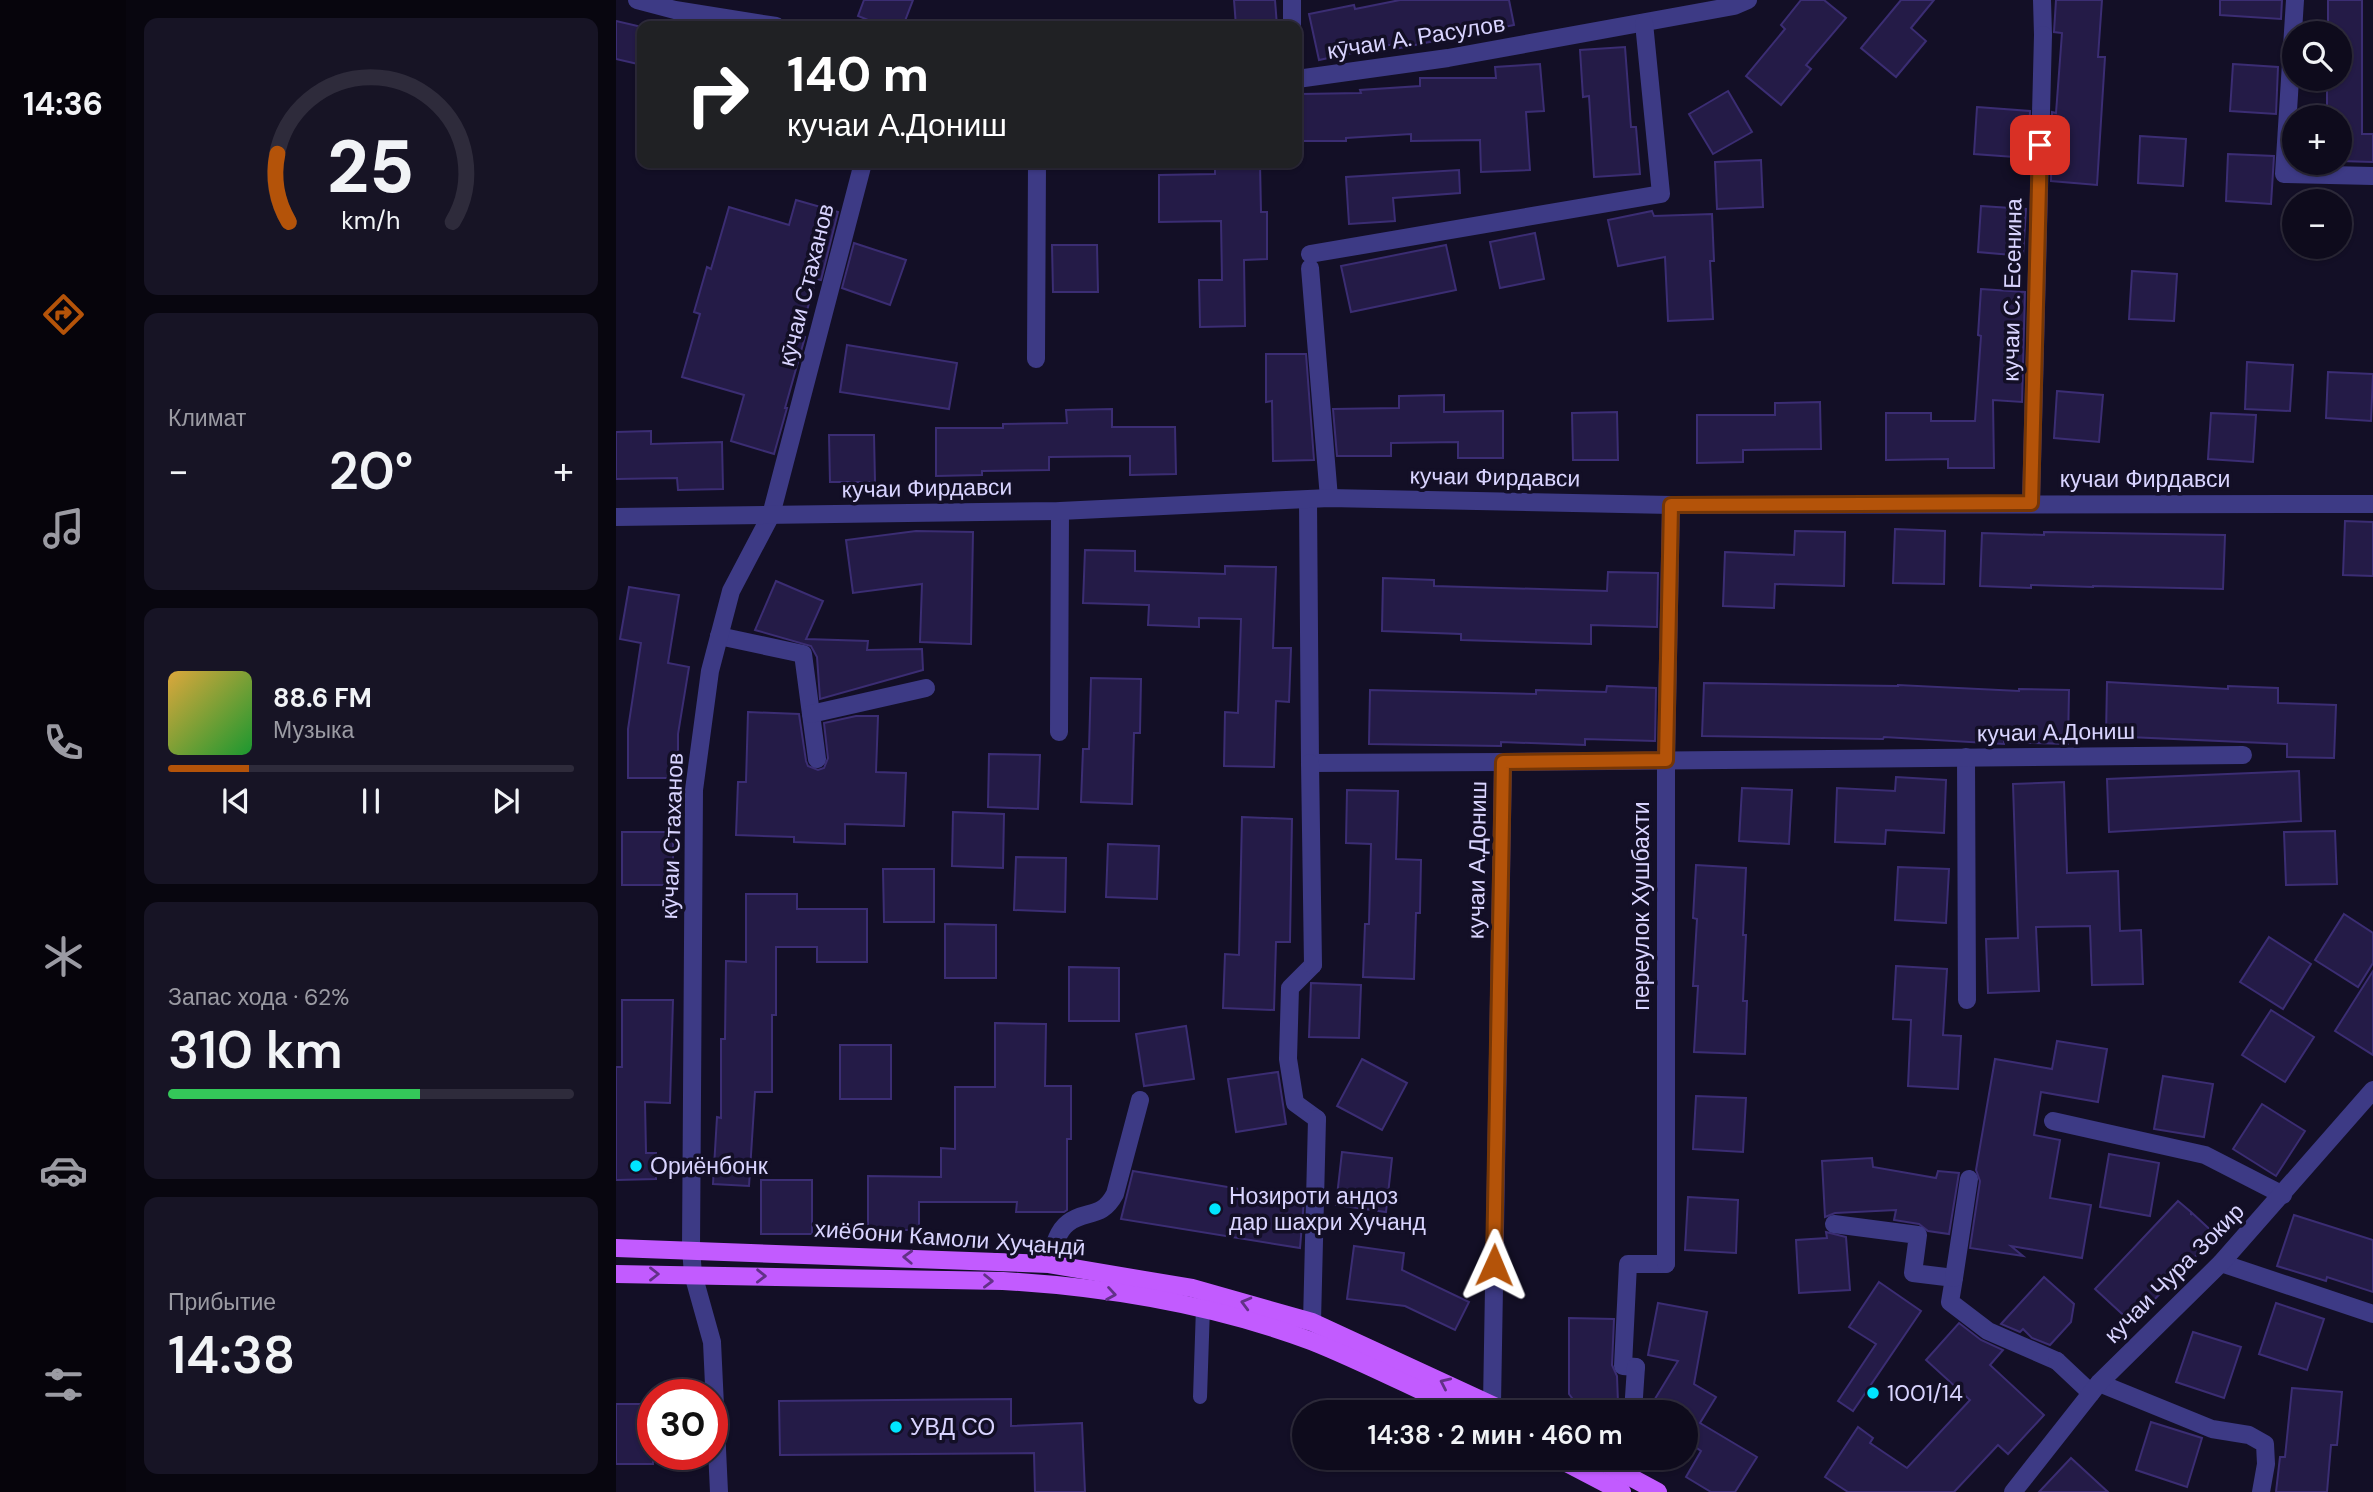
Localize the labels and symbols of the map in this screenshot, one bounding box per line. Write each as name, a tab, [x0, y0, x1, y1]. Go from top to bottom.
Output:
street label: кӯчаи А. Расулов	[1325, 8, 1507, 66]
pin	[2010, 115, 2070, 175]
street label: кучаи С. Есенина	[1995, 198, 2029, 382]
street label: кӯчаи Стаханов	[771, 200, 841, 370]
street label: кучаи Фирдавси	[1409, 461, 1581, 493]
street label: кучаи Фирдавси	[2060, 464, 2230, 494]
street label: кучаи Фирдавси	[841, 472, 1013, 504]
street label: кучаи А.Дониш	[1977, 716, 2135, 748]
street label: кӯчаи Стаханов	[654, 752, 690, 920]
street label: кучаи А.Дониш	[1461, 781, 1493, 939]
street label: переулок Хушбахти	[1626, 801, 1656, 1011]
place label: Ориёнбонк	[650, 1151, 769, 1181]
marker: Ориёнбонк	[628, 1158, 644, 1174]
place label: Нозироти андоз дар шахри Хучанд	[1229, 1181, 1426, 1237]
street label: кучаи Чура Зокир	[2098, 1197, 2250, 1349]
marker: Нозироти андоз дар шахри Хучанд	[1207, 1201, 1223, 1217]
street label: хиёбони Камоли Хуҷандӣ	[814, 1214, 1086, 1262]
position arrow	[1457, 1228, 1531, 1302]
one-way arrow	[902, 1250, 913, 1265]
one-way arrow	[650, 1266, 660, 1282]
one-way arrow	[756, 1268, 767, 1283]
one-way arrow	[983, 1273, 994, 1288]
one-way arrow	[1106, 1286, 1117, 1301]
one-way arrow	[1240, 1297, 1252, 1312]
one-way arrow	[1440, 1377, 1453, 1391]
place label: 1001/14	[1887, 1378, 1963, 1408]
speed limit sign: 30	[637, 1379, 728, 1470]
marker: 1001/14	[1865, 1385, 1881, 1401]
place label: УВД СО	[910, 1412, 995, 1442]
marker: УВД СО	[888, 1419, 904, 1435]

